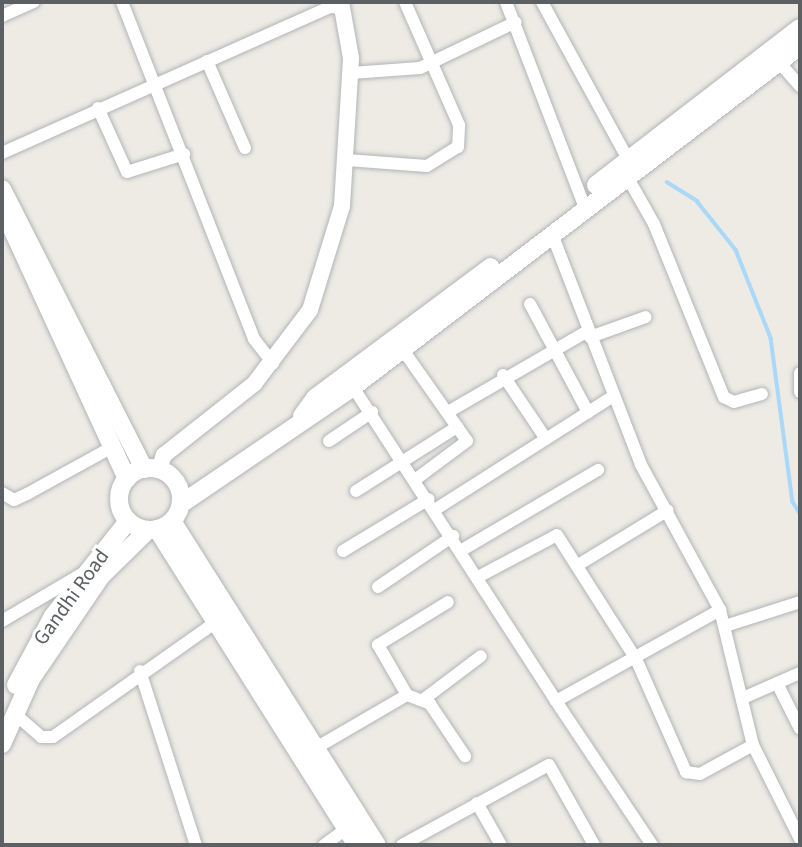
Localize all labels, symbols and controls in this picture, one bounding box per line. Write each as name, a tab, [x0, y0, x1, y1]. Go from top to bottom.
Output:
street label: Gandhi Road	[28, 544, 114, 650]

